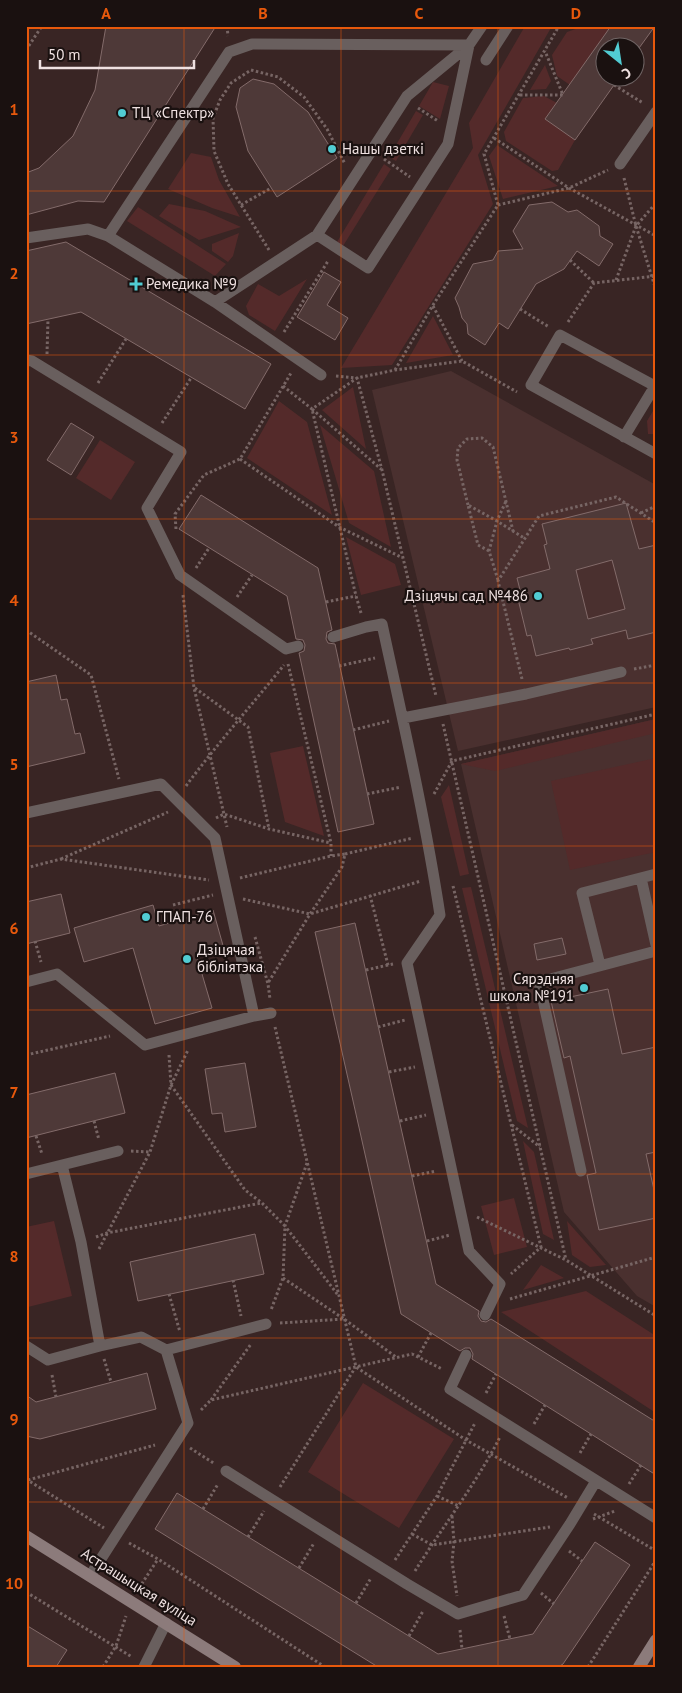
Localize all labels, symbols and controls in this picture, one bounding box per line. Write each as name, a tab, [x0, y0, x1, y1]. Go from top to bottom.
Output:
text: A	[101, 3, 111, 23]
text: B	[258, 3, 268, 23]
text: C	[415, 3, 424, 23]
text: D	[571, 3, 581, 23]
scale bar	[40, 38, 194, 70]
north arrow	[594, 38, 644, 88]
text: 50 m	[48, 45, 81, 64]
text: С	[618, 64, 634, 83]
text: 1	[9, 99, 19, 119]
place label: ТЦ «Спектр»	[132, 103, 214, 122]
marker: ТЦ «Спектр»	[116, 107, 128, 119]
place label: Нашы дзеткі	[342, 139, 424, 158]
marker: Нашы дзеткі	[326, 143, 338, 155]
text: 2	[9, 263, 19, 283]
place label: Ремедика №9	[146, 274, 237, 293]
marker: Ремедика №9	[130, 278, 142, 290]
text: 3	[9, 427, 19, 447]
place label: Дзіцячы сад №486	[405, 586, 528, 605]
text: 4	[9, 590, 19, 610]
marker: Дзіцячы сад №486	[532, 590, 544, 602]
text: 5	[9, 754, 19, 774]
place label: ГПАП-76	[156, 907, 213, 926]
marker: ГПАП-76	[140, 911, 152, 923]
text: 6	[9, 918, 19, 938]
place label: Дзіцячая бібліятэка	[197, 940, 263, 976]
marker: Дзіцячая бібліятэка	[181, 953, 193, 965]
place label: Сярэдняя школа №191	[489, 969, 574, 1005]
marker: Сярэдняя школа №191	[578, 982, 590, 994]
text: 7	[9, 1082, 19, 1102]
text: 8	[9, 1246, 19, 1266]
text: 9	[9, 1409, 19, 1429]
street label: Астрашыцкая вуліца	[78, 1543, 201, 1630]
text: 10	[5, 1573, 23, 1593]

